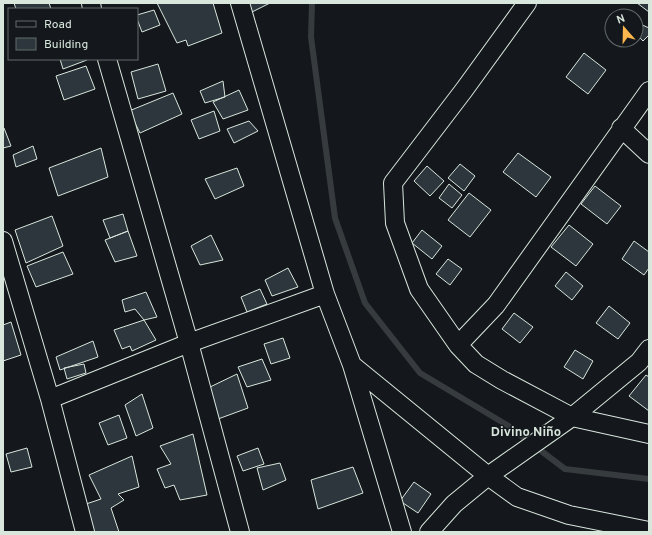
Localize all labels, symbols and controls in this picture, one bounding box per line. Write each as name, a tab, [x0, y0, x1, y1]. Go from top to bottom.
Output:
legend	[8, 8, 138, 60]
north arrow	[604, 8, 644, 48]
text: N	[615, 12, 627, 27]
text: Road	[44, 17, 72, 33]
text: Building	[44, 37, 88, 53]
district label: Divino Niño	[491, 425, 561, 441]

